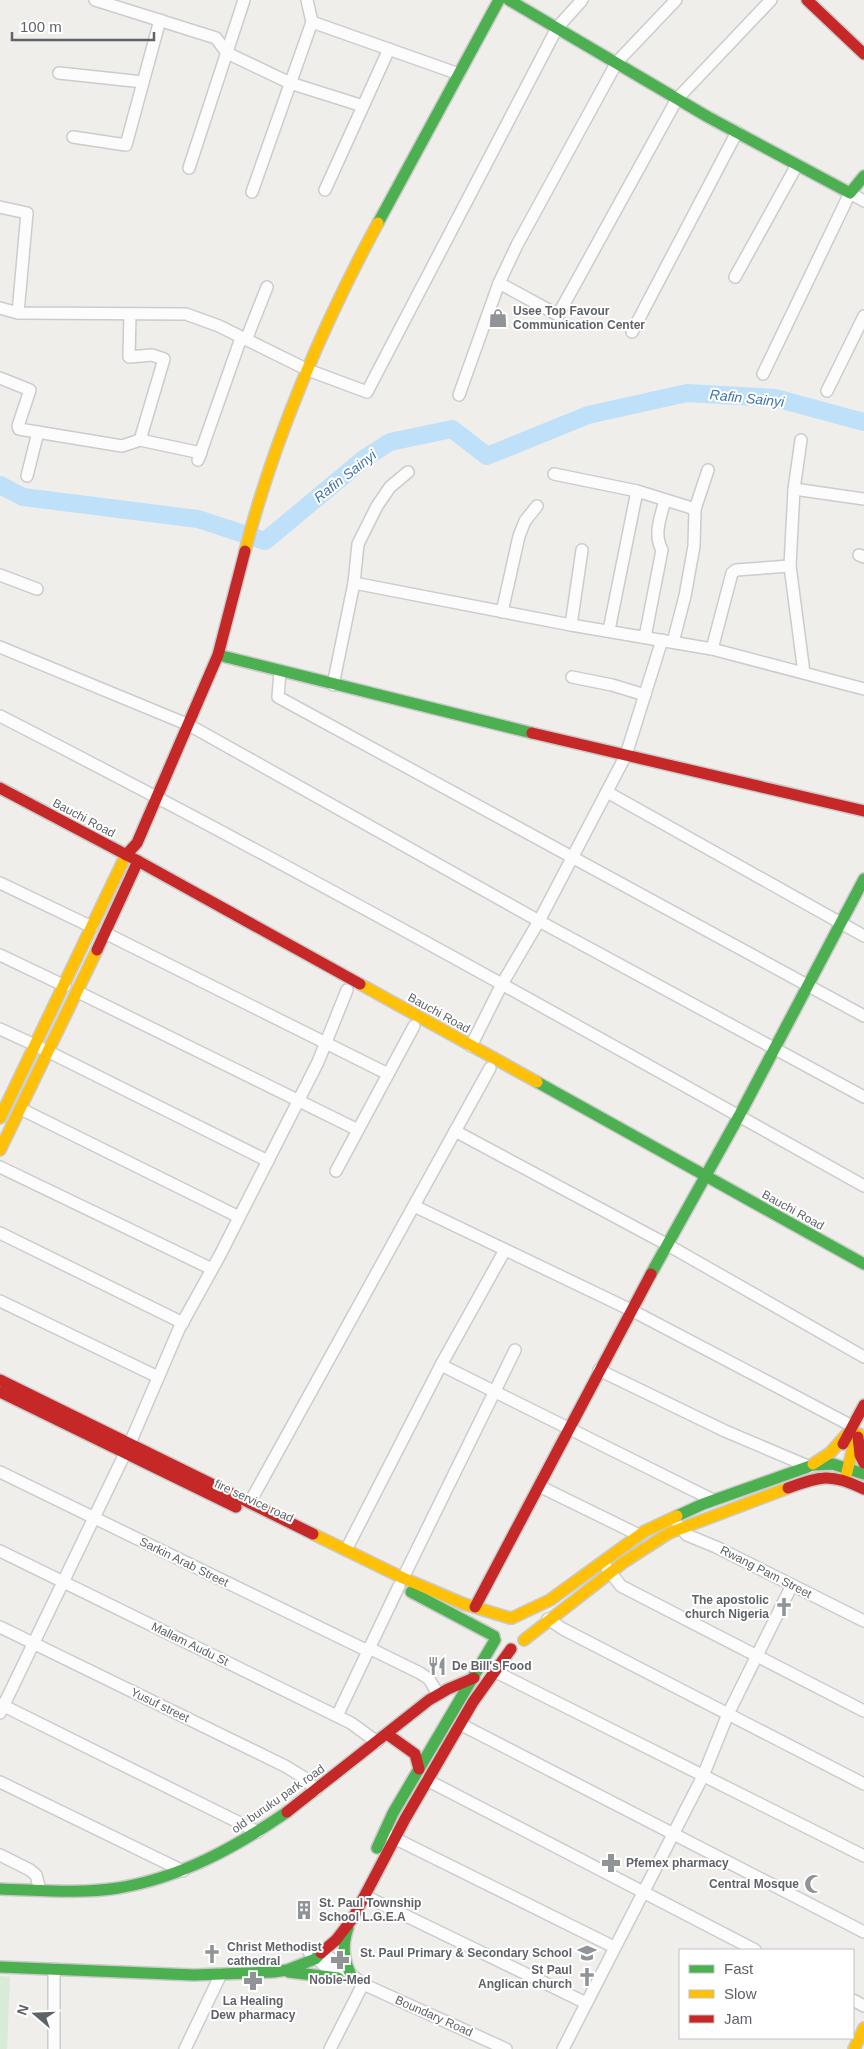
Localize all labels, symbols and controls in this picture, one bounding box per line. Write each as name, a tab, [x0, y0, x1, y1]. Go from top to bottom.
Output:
scale bar	[12, 10, 155, 42]
text: 100 m	[20, 18, 62, 35]
place label: Usee Top Favour Communication Center	[513, 304, 645, 332]
shop icon: Usee Top Favour Communication Center	[487, 307, 509, 329]
water label: Rafin Sainyi	[709, 386, 786, 410]
water label: Rafin Sainyi	[311, 446, 380, 505]
street label: Bauchi Road	[50, 796, 118, 840]
street label: Bauchi Road	[406, 990, 472, 1036]
street label: Bauchi Road	[760, 1187, 826, 1233]
street label: fire service road	[212, 1477, 296, 1525]
street label: Sarkin Arab Street	[137, 1534, 231, 1590]
street label: Rwang Pam Street	[718, 1543, 815, 1601]
place label: The apostolic church Nigeria	[685, 1593, 769, 1621]
church icon: The apostolic church Nigeria	[773, 1596, 795, 1618]
street label: Mallam Audu St	[149, 1619, 231, 1669]
restaurant icon: De Bill's Food	[426, 1655, 448, 1677]
place label: De Bill's Food	[452, 1659, 532, 1673]
street label: Yusuf street	[128, 1685, 192, 1725]
street label: old buruku park road	[229, 1762, 327, 1836]
pharmacy icon: Pfemex pharmacy	[600, 1852, 622, 1874]
place label: Pfemex pharmacy	[626, 1856, 729, 1870]
mosque icon: Central Mosque	[803, 1873, 825, 1895]
place label: Central Mosque	[709, 1877, 799, 1891]
place label: St. Paul Township School L.G.E.A	[319, 1896, 421, 1924]
building icon: St. Paul Township School L.G.E.A	[293, 1899, 315, 1921]
place label: Christ Methodist cathedral	[227, 1940, 322, 1968]
school or university icon: St. Paul Primary & Secondary School	[576, 1942, 598, 1964]
church icon: Christ Methodist cathedral	[201, 1943, 223, 1965]
place label: St. Paul Primary & Secondary School	[360, 1946, 572, 1960]
pharmacy icon: Noble-Med	[329, 1949, 351, 1971]
legend	[679, 1949, 854, 2039]
text: Fast	[724, 1960, 754, 1977]
place label: St Paul Anglican church	[478, 1963, 572, 1991]
church icon: St Paul Anglican church	[576, 1966, 598, 1988]
pharmacy icon: La Healing Dew pharmacy	[242, 1970, 264, 1992]
place label: Noble-Med	[309, 1973, 371, 1987]
text: Slow	[724, 1985, 757, 2002]
north arrow	[10, 1989, 60, 2039]
street label: Boundary Road	[393, 1993, 475, 2039]
place label: La Healing Dew pharmacy	[211, 1994, 296, 2022]
text: N	[13, 2002, 32, 2017]
text: Jam	[724, 2010, 752, 2027]

